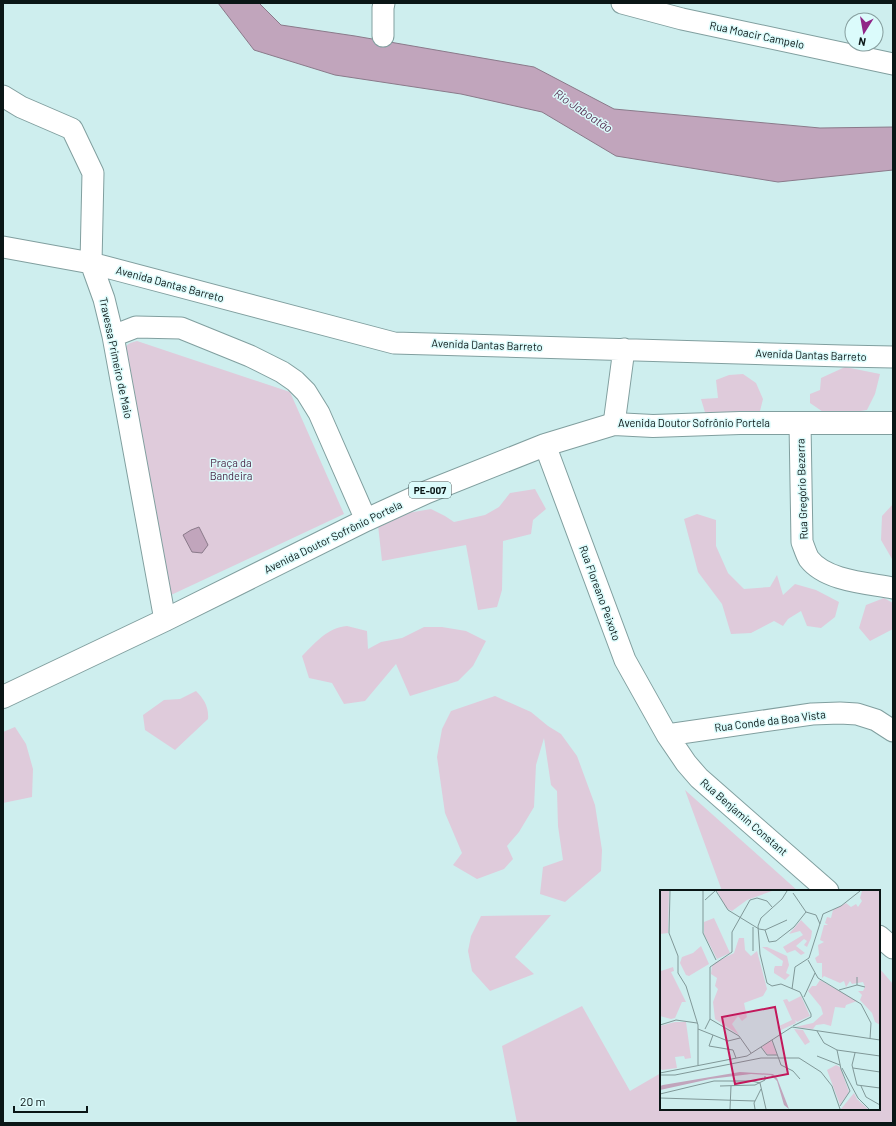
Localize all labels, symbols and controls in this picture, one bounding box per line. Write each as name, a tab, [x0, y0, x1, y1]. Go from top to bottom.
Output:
north arrow	[844, 12, 884, 52]
street label: Rua Moacir Campelo	[709, 18, 806, 51]
text: N	[857, 35, 867, 49]
water label: Rio Jaboatão	[552, 86, 615, 135]
street label: Avenida Dantas Barreto	[115, 263, 226, 304]
street label: Travessa Primeiro de Maio	[97, 296, 136, 420]
street label: Avenida Dantas Barreto	[431, 336, 543, 353]
street label: Avenida Dantas Barreto	[755, 346, 867, 363]
street label: Avenida Doutor Sofrônio Portela	[618, 416, 770, 429]
street label: Rua Gregório Bezerra	[793, 438, 810, 540]
park label: Praça da Bandeira	[210, 456, 252, 482]
road number: PE-007	[409, 482, 451, 498]
street label: Avenida Doutor Sofrônio Portela	[262, 497, 404, 576]
street label: Rua Floreano Peixoto	[577, 543, 624, 642]
street label: Rua Conde da Boa Vista	[714, 707, 826, 734]
street label: Rua Benjamin Constant	[698, 775, 790, 858]
inset map	[660, 890, 880, 1110]
scale bar	[14, 1088, 87, 1114]
text: 20 m	[20, 1094, 46, 1108]

